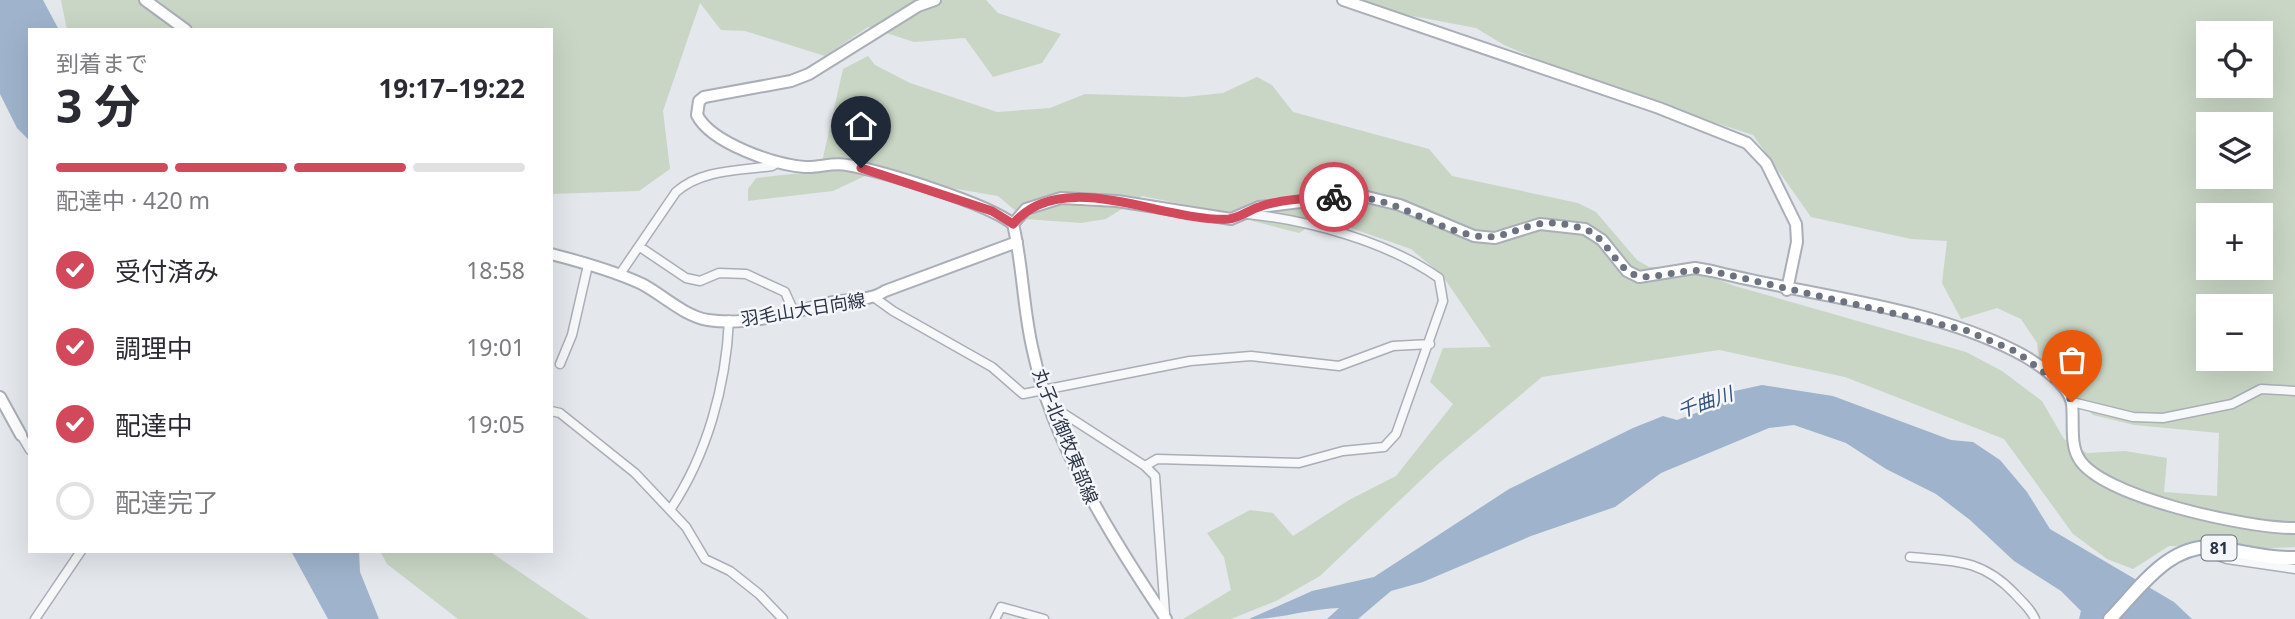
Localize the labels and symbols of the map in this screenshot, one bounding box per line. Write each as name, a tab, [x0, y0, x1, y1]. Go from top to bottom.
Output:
pin	[831, 96, 891, 168]
courier	[1299, 162, 1369, 232]
street label: 羽毛山大日向線	[739, 287, 867, 331]
pin	[2042, 330, 2102, 402]
street label: 丸子北御牧東部線	[1028, 365, 1104, 507]
water label: 千曲川	[1674, 380, 1738, 424]
road number: 81	[2202, 536, 2236, 561]

